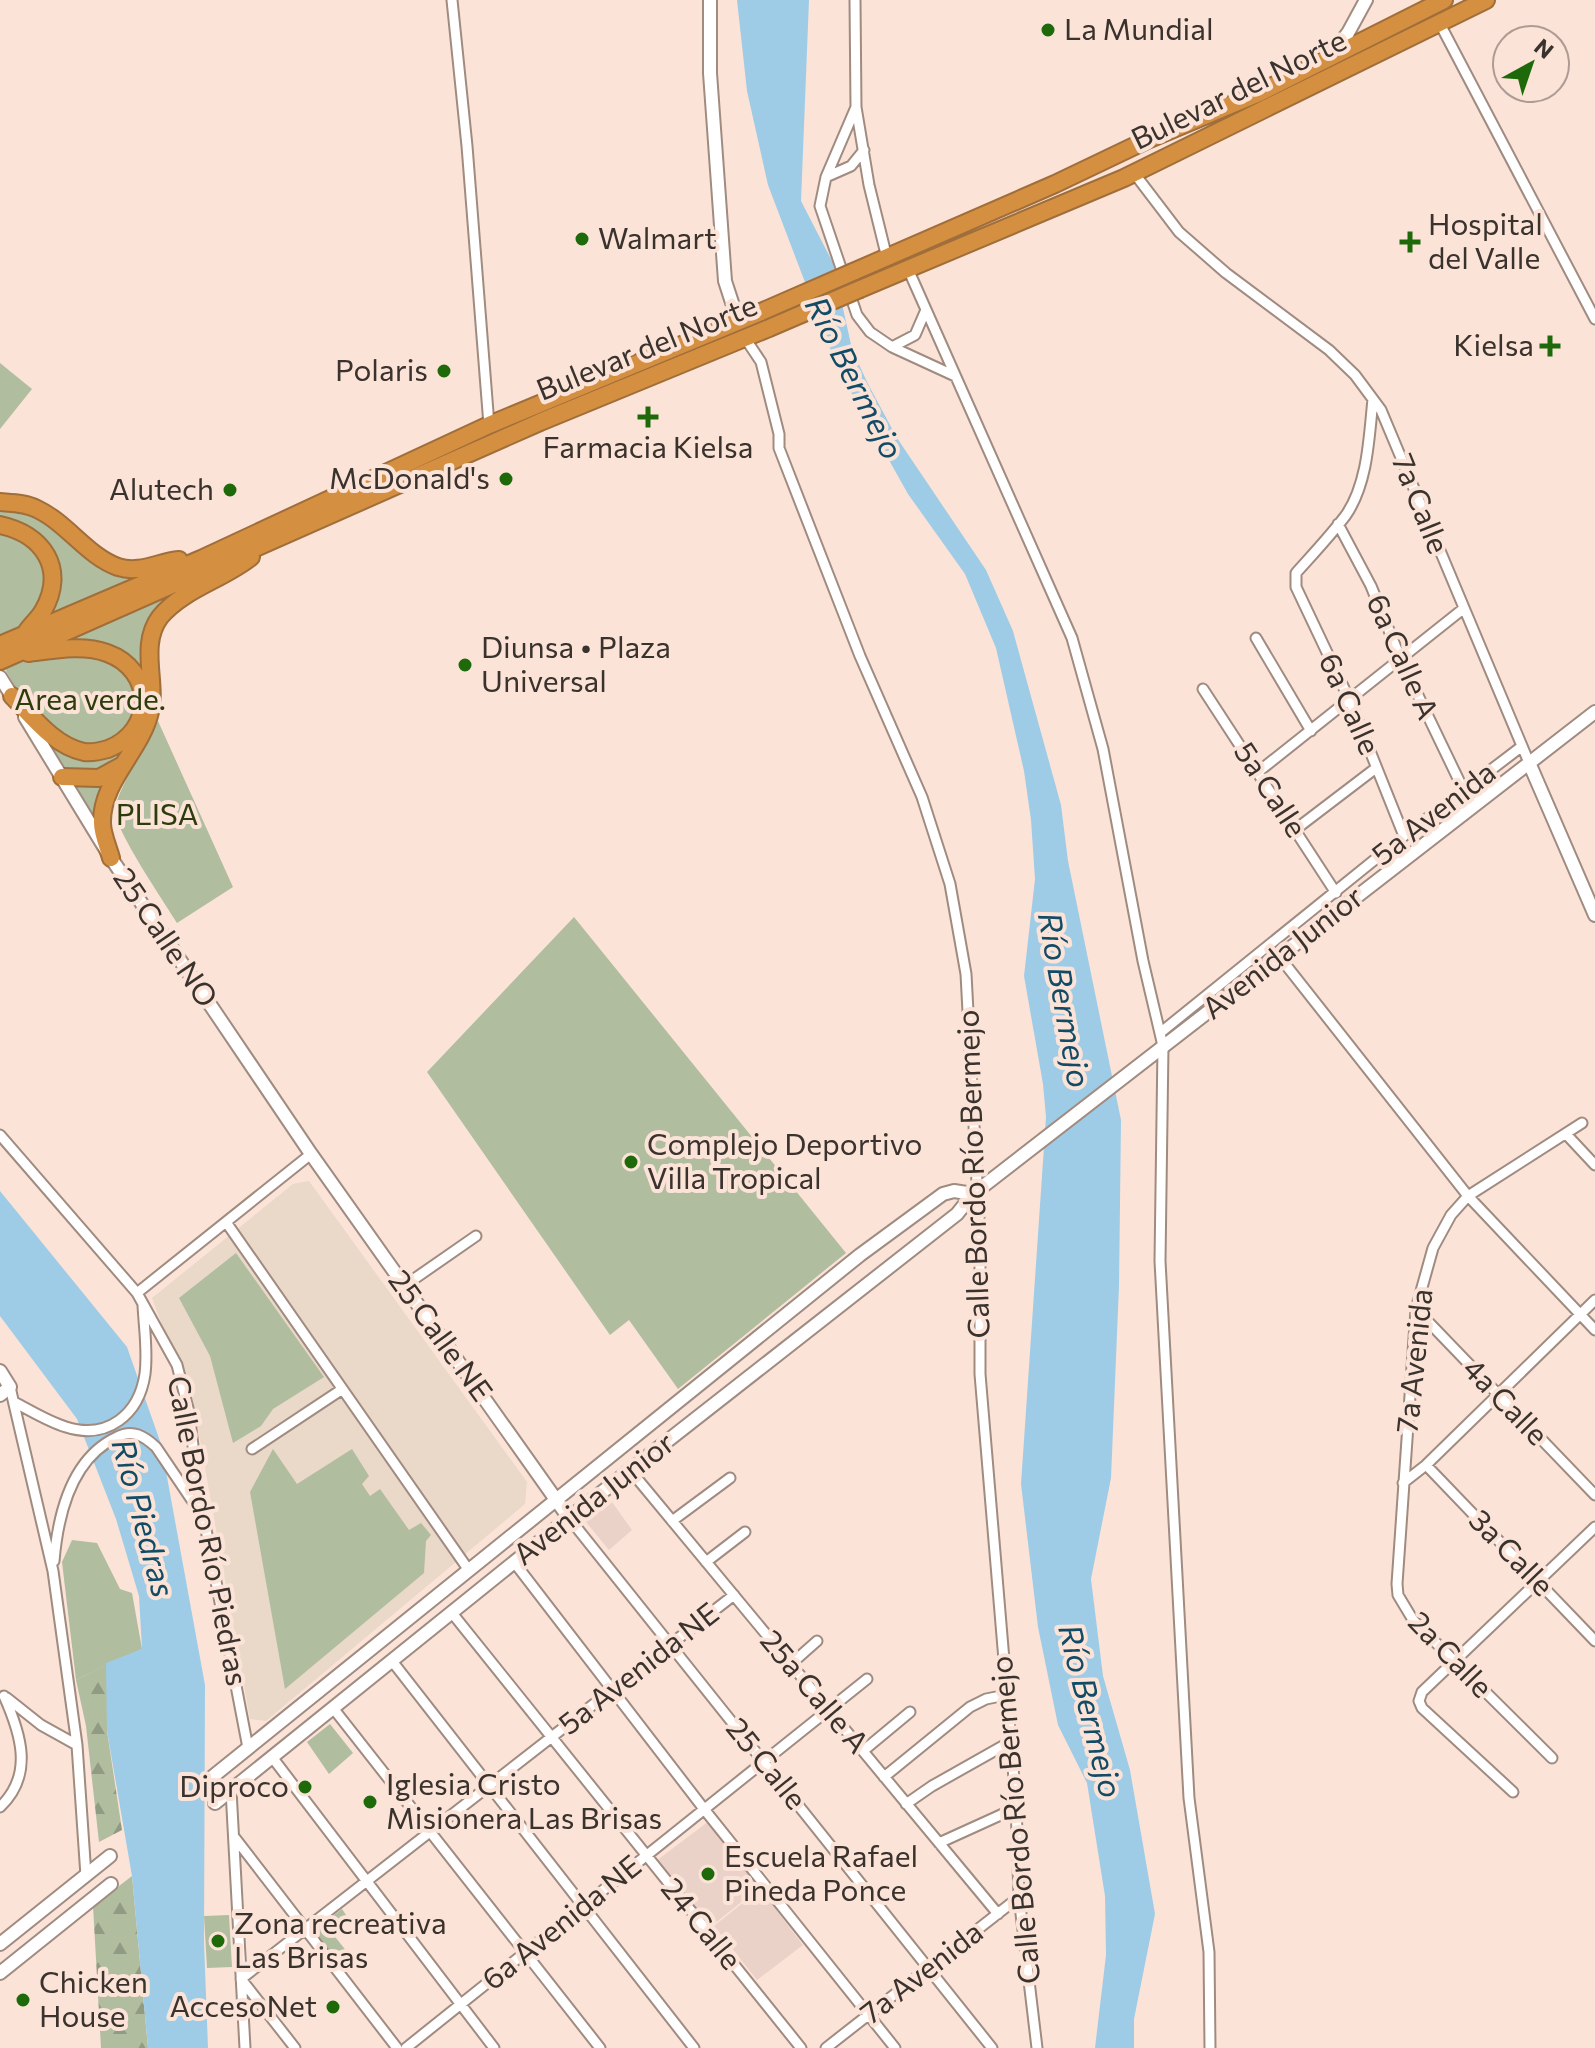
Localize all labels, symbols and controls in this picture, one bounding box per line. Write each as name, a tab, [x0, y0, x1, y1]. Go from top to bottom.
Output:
place label: La Mundial	[1064, 9, 1214, 46]
street label: Bulevar del Norte	[1124, 20, 1351, 156]
marker: La Mundial	[1039, 21, 1057, 39]
north arrow	[1491, 24, 1571, 104]
text: N	[1529, 33, 1559, 64]
place label: Hospital del Valle	[1428, 204, 1543, 275]
place label: Walmart	[598, 218, 716, 255]
marker: Walmart	[573, 230, 591, 248]
marker: Hospital del Valle	[1399, 231, 1421, 253]
street label: Bulevar del Norte	[530, 285, 762, 407]
water label: Río Bermejo	[798, 289, 914, 465]
place label: Kielsa	[1453, 325, 1534, 362]
marker: Kielsa	[1541, 337, 1559, 355]
place label: Polaris	[335, 350, 428, 387]
marker: Polaris	[435, 362, 453, 380]
marker: Farmacia Kielsa	[639, 408, 657, 426]
place label: Farmacia Kielsa	[543, 427, 753, 464]
street label: 7a Calle	[1386, 448, 1459, 558]
place label: McDonald's	[329, 458, 490, 495]
place label: Alutech	[109, 469, 214, 506]
marker: McDonald's	[497, 470, 515, 488]
marker: Alutech	[221, 481, 239, 499]
street label: 6a Calle A	[1360, 588, 1448, 724]
place label: Diunsa • Plaza Universal	[481, 627, 671, 698]
street label: 6a Calle	[1313, 647, 1390, 759]
marker: Diunsa • Plaza Universal	[456, 656, 474, 674]
park label: Area verde.	[14, 679, 166, 716]
street label: 5a Calle	[1228, 734, 1316, 843]
street label: 5a Avenida	[1363, 752, 1502, 872]
park label: PLISA	[116, 794, 198, 831]
street label: 25 Calle NO	[107, 860, 227, 1013]
street label: Avenida Junior	[1194, 877, 1369, 1025]
water label: Río Bermejo	[1031, 909, 1101, 1090]
street label: Calle Bordo Río Bermejo	[947, 1009, 996, 1339]
place label: Complejo Deportivo Villa Tropical	[647, 1124, 923, 1195]
marker: Complejo Deportivo Villa Tropical	[622, 1153, 640, 1171]
street label: 25 Calle NE	[382, 1262, 502, 1407]
street label: 7a Avenida	[1387, 1287, 1438, 1435]
street label: 4a Calle	[1456, 1349, 1557, 1452]
street label: Calle Bordo Río Piedras	[161, 1372, 258, 1689]
street label: Avenida Junior	[505, 1423, 680, 1571]
water label: Río Piedras	[105, 1434, 185, 1601]
street label: 3a Calle	[1463, 1500, 1563, 1602]
street label: 5a Avenida NE	[550, 1593, 725, 1741]
street label: 2a Calle	[1402, 1603, 1502, 1704]
water label: Río Bermejo	[1051, 1620, 1133, 1801]
street label: 25a Calle A	[754, 1621, 878, 1759]
street label: Calle Bordo Río Bermejo	[981, 1655, 1046, 1986]
street label: 25 Calle	[720, 1709, 816, 1816]
place label: Iglesia Cristo Misionera Las Brisas	[386, 1764, 662, 1835]
place label: Diproco	[179, 1766, 289, 1803]
marker: Diproco	[296, 1778, 314, 1796]
marker: Iglesia Cristo Misionera Las Brisas	[361, 1793, 379, 1811]
place label: Escuela Rafael Pineda Ponce	[724, 1836, 918, 1907]
street label: 6a Avenida NE	[473, 1846, 647, 1996]
marker: Escuela Rafael Pineda Ponce	[699, 1865, 717, 1883]
street label: 24 Calle	[655, 1869, 751, 1976]
place label: Zona recreativa Las Brisas	[234, 1903, 447, 1974]
street label: 7a Avenida	[852, 1912, 989, 2030]
marker: Zona recreativa Las Brisas	[209, 1932, 227, 1950]
place label: Chicken House	[39, 1962, 148, 2033]
place label: AccesoNet	[169, 1986, 317, 2023]
marker: Chicken House	[14, 1991, 32, 2009]
marker: AccesoNet	[324, 1998, 342, 2016]

